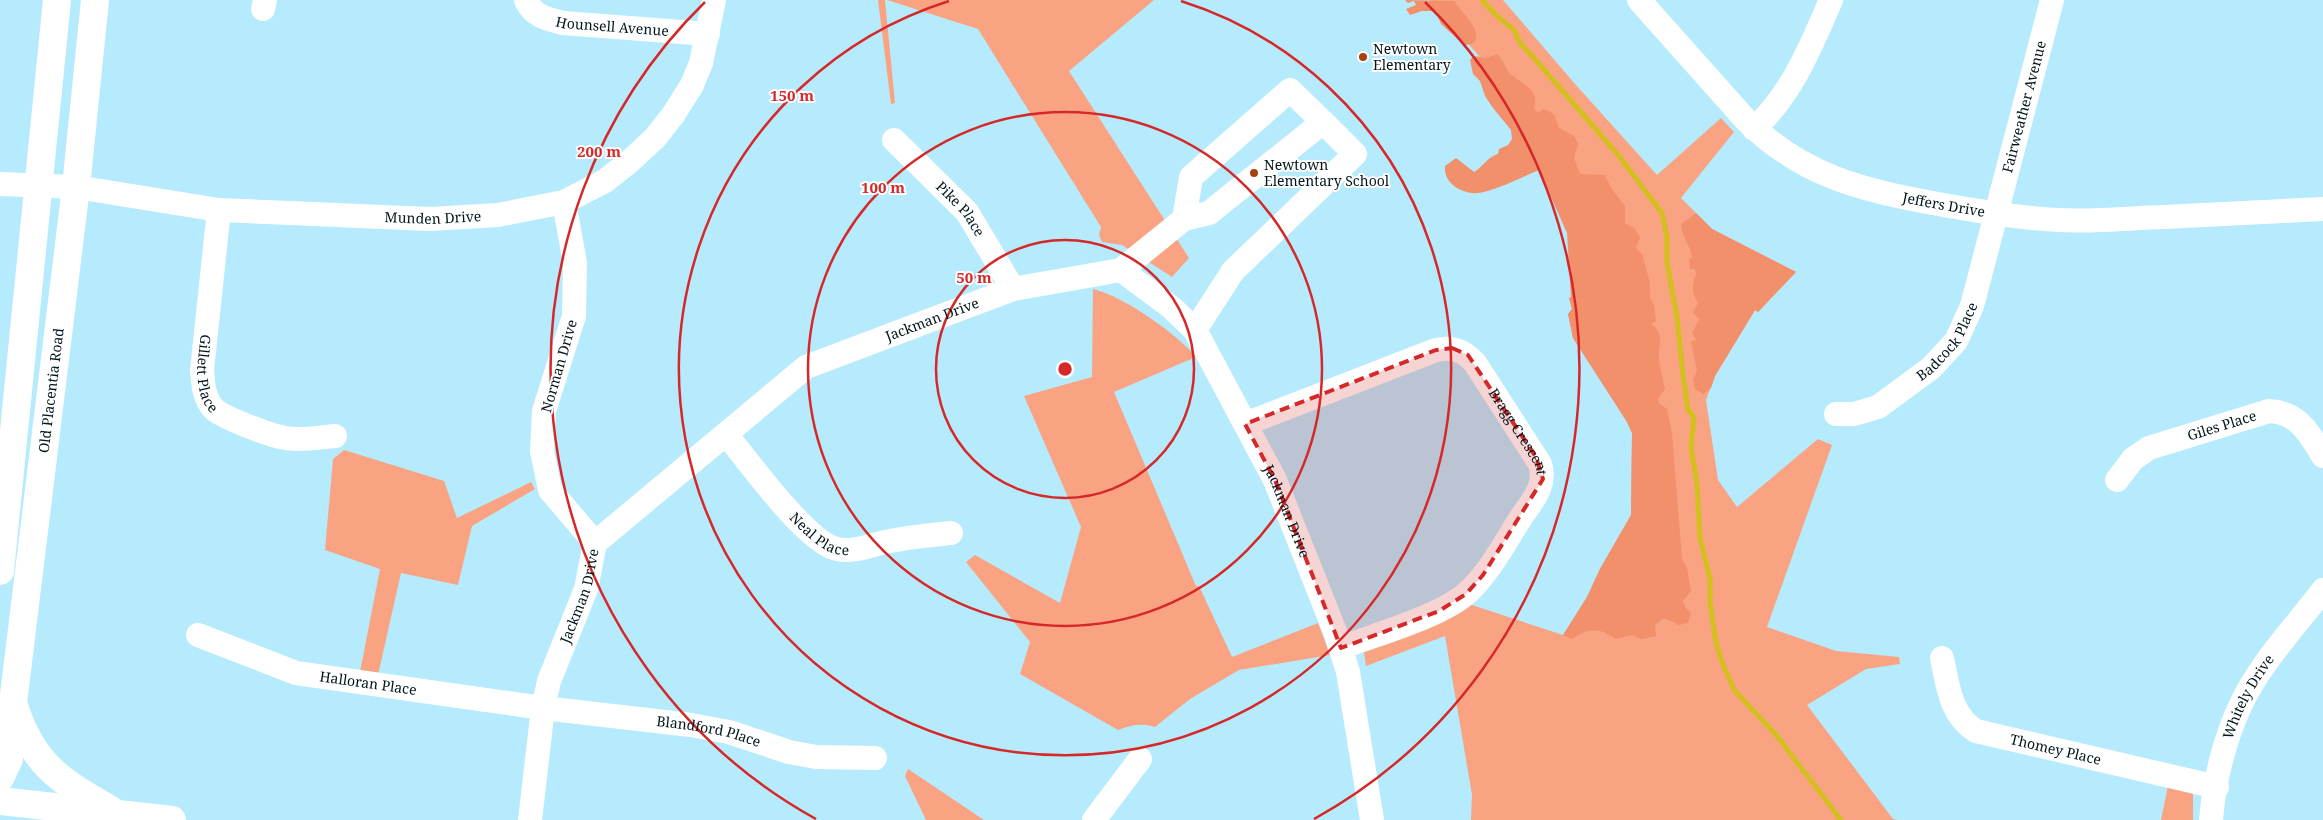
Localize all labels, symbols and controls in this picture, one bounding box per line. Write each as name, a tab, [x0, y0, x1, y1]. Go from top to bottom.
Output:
street label: Hounsell Avenue	[554, 12, 670, 40]
place label: Newtown Elementary	[1373, 39, 1451, 74]
street label: Fairweather Avenue	[1997, 39, 2050, 175]
marker: Newtown Elementary	[1357, 51, 1369, 63]
text: 150 m	[770, 85, 814, 105]
text: 200 m	[577, 141, 621, 161]
place label: Newtown Elementary School	[1264, 155, 1390, 190]
marker: Newtown Elementary School	[1248, 167, 1260, 179]
text: 100 m	[861, 177, 905, 197]
street label: Pike Place	[932, 177, 989, 240]
street label: Jeffers Drive	[1900, 187, 1986, 221]
street label: Munden Drive	[384, 206, 482, 228]
text: 50 m	[956, 267, 992, 287]
street label: Jackman Drive	[882, 293, 981, 346]
street label: Badcock Place	[1912, 299, 1981, 385]
street label: Norman Drive	[536, 317, 581, 415]
street label: Old Placentia Road	[34, 326, 68, 454]
street label: Gillett Place	[193, 334, 223, 417]
centre of rings	[1056, 360, 1074, 378]
street label: Bragg Crescent	[1485, 384, 1552, 476]
street label: Giles Place	[2185, 405, 2259, 445]
street label: Jackman Drive	[1259, 460, 1315, 560]
street label: Neal Place	[786, 508, 849, 559]
street label: Jackman Drive	[555, 547, 603, 647]
street label: Whitely Drive	[2218, 650, 2278, 741]
street label: Halloran Place	[319, 666, 418, 699]
street label: Blandford Place	[656, 711, 763, 751]
street label: Thomey Place	[2008, 729, 2103, 769]

